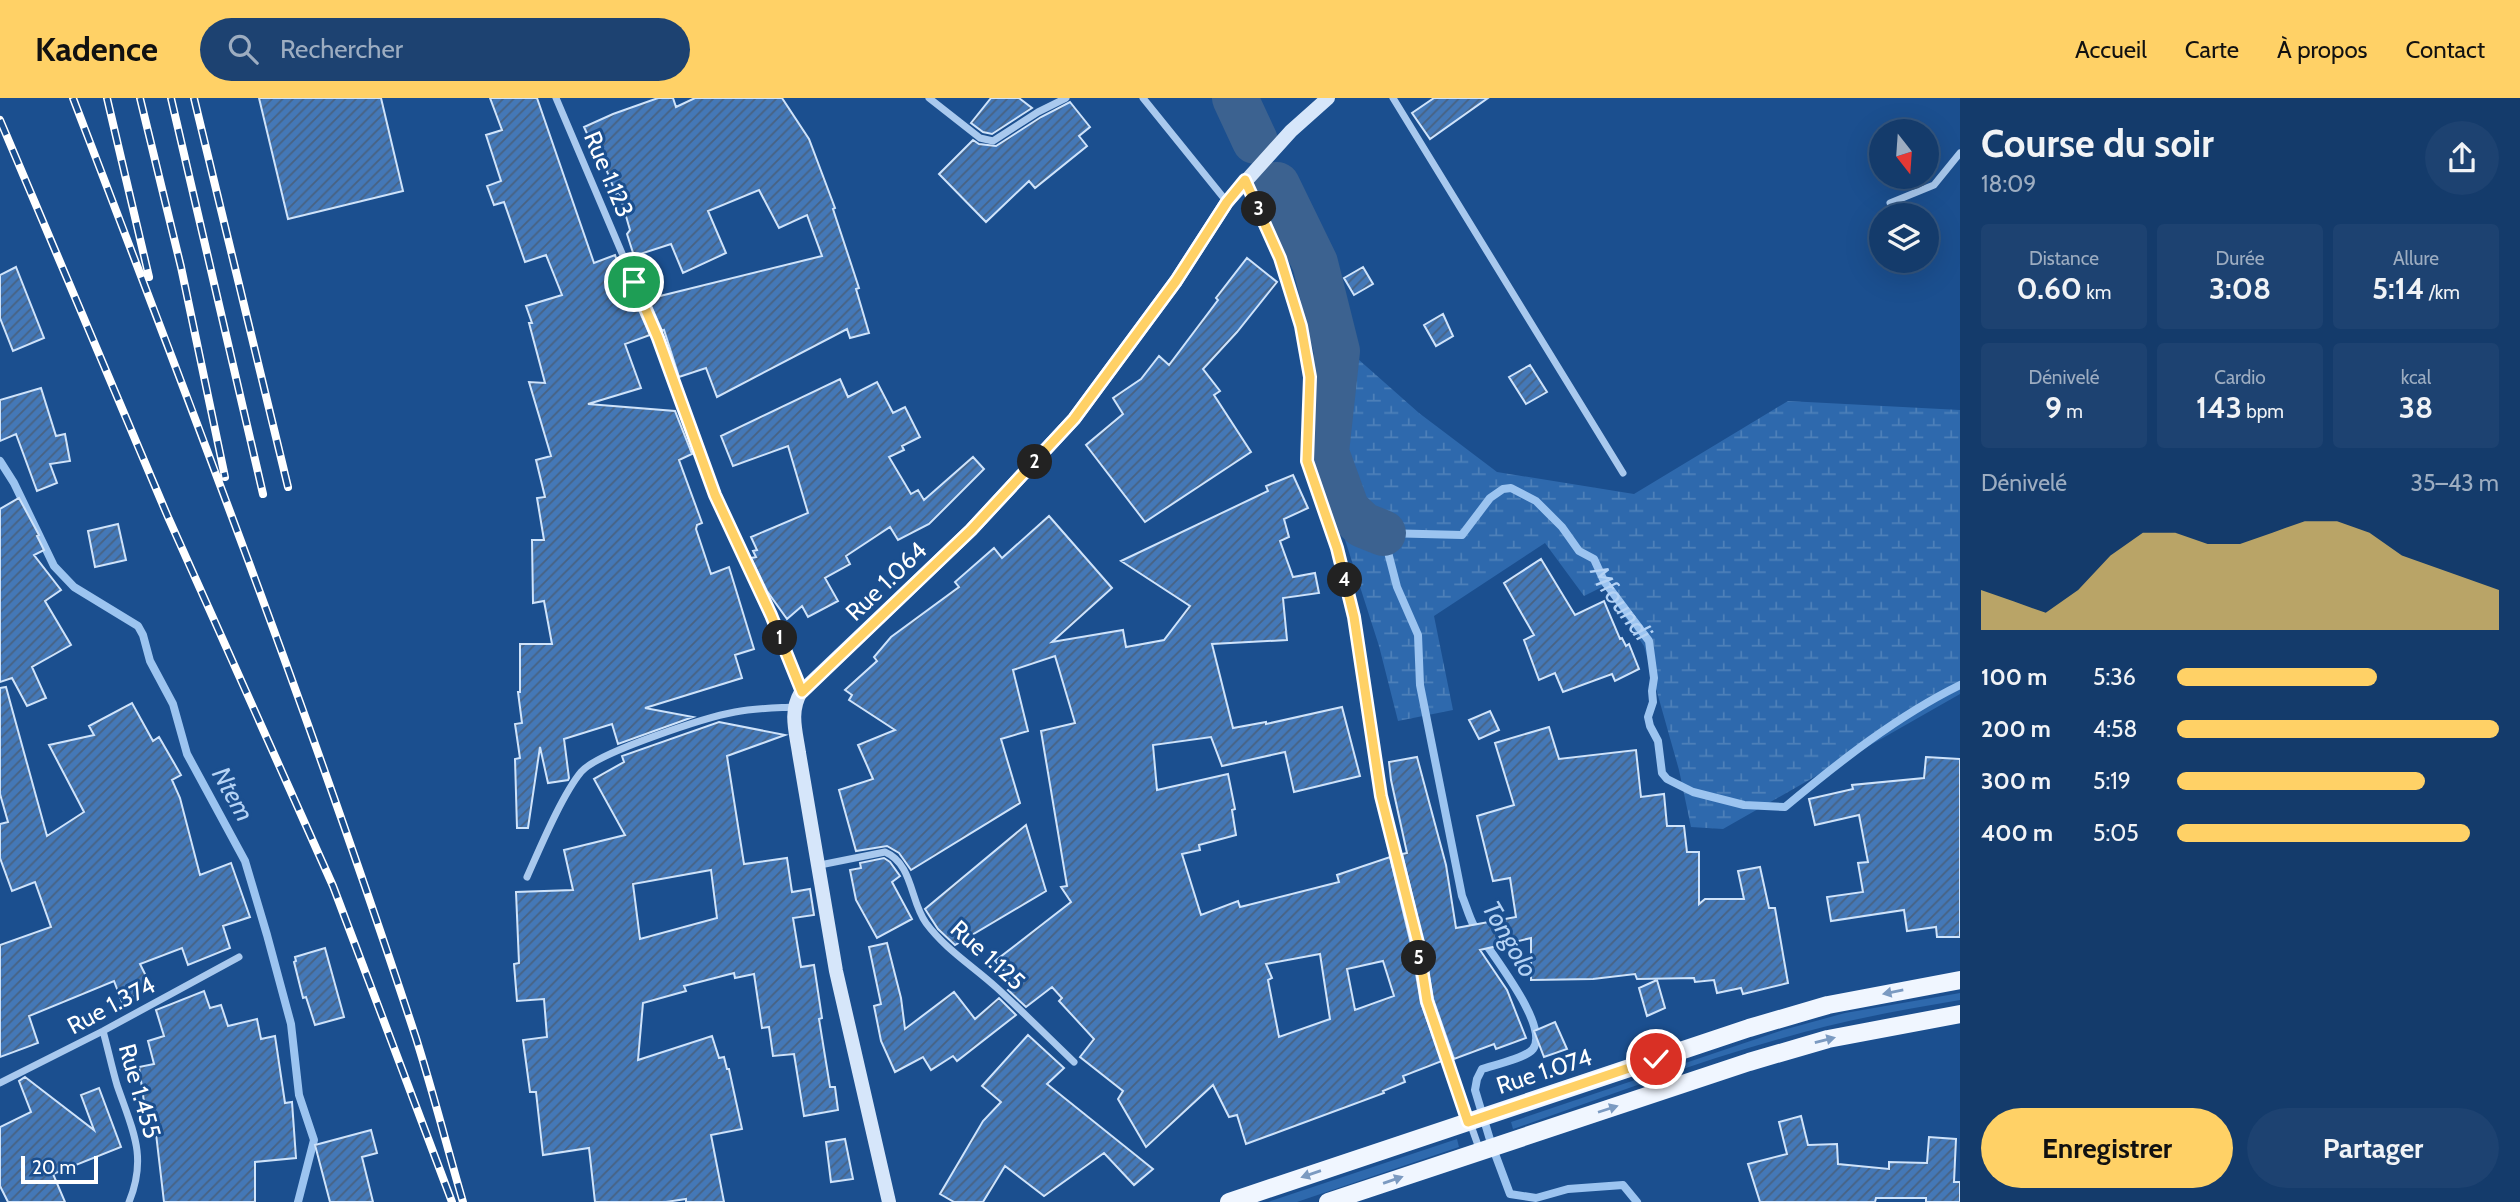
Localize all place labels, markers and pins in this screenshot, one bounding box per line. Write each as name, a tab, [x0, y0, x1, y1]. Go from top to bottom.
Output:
pin: 3	[1242, 192, 1276, 226]
pin	[604, 252, 664, 312]
pin: 2	[1018, 444, 1052, 480]
pin: 4	[1328, 562, 1362, 598]
pin: 1	[762, 620, 798, 656]
pin: 5	[1402, 940, 1436, 976]
pin	[1626, 1029, 1686, 1089]

